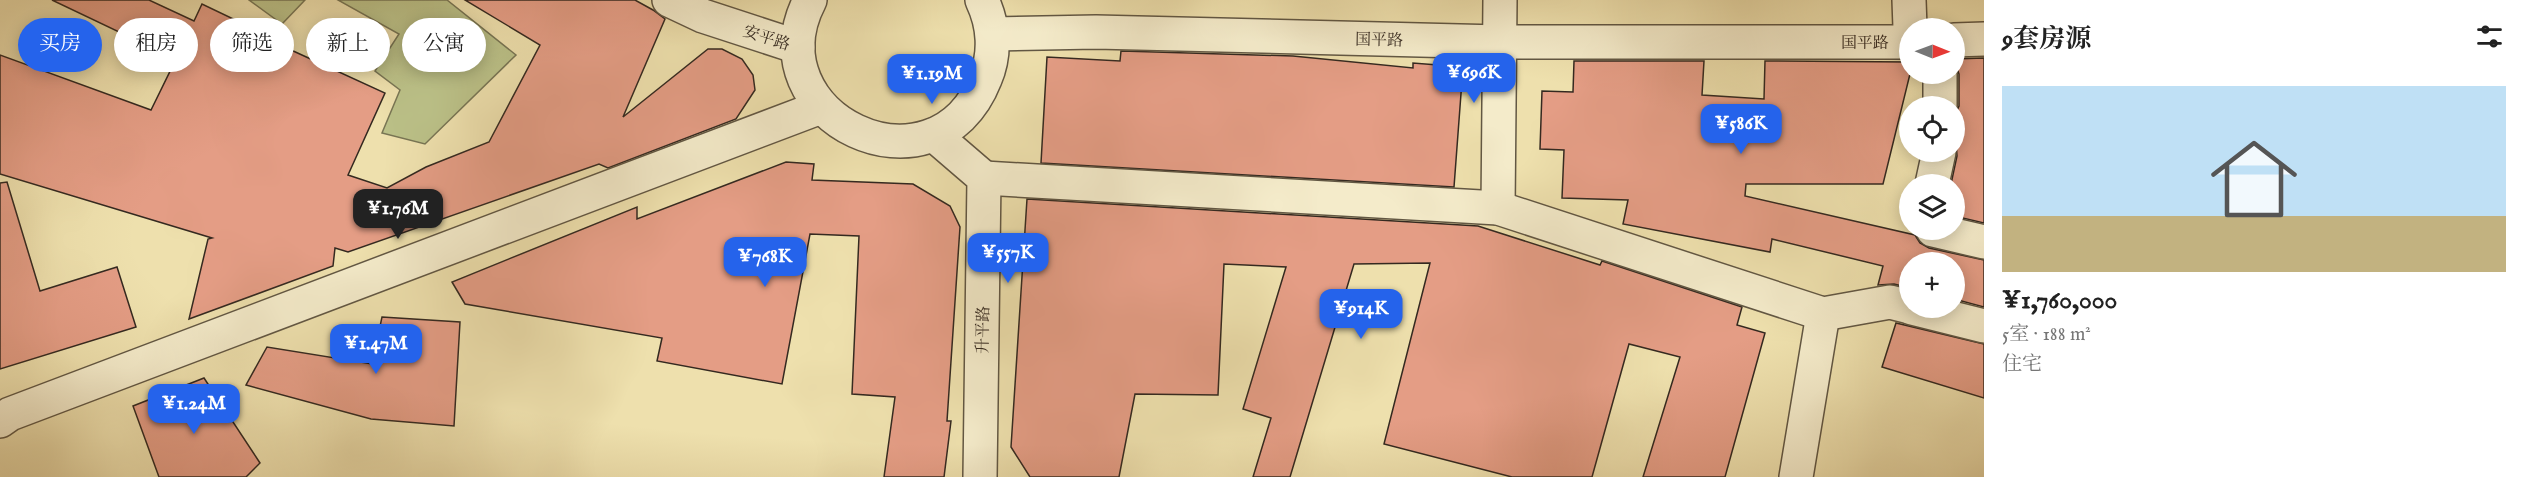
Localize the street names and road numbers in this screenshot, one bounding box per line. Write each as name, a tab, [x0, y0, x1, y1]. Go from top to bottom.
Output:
street label: 安平路	[740, 22, 792, 56]
street label: 国平路	[1355, 31, 1403, 51]
street label: 国平路	[1841, 34, 1889, 54]
street label: 升平路	[974, 306, 994, 354]

